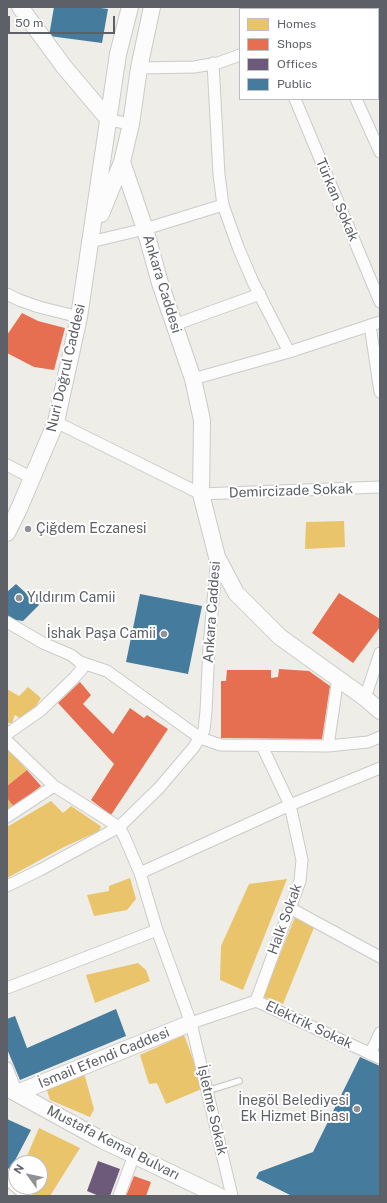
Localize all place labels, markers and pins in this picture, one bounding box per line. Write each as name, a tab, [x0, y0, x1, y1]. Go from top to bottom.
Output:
place label: Çiğdem Eczanesi	[36, 521, 146, 537]
marker: Çiğdem Eczanesi	[23, 524, 33, 534]
place label: Yıldırım Camii	[27, 590, 115, 606]
marker: Yıldırım Camii	[14, 593, 24, 603]
place label: İshak Paşa Camii	[47, 626, 156, 642]
marker: İshak Paşa Camii	[159, 629, 169, 639]
place label: İnegöl Belediyesi Ek Hizmet Binası	[238, 1093, 349, 1126]
marker: İnegöl Belediyesi Ek Hizmet Binası	[352, 1104, 362, 1114]

